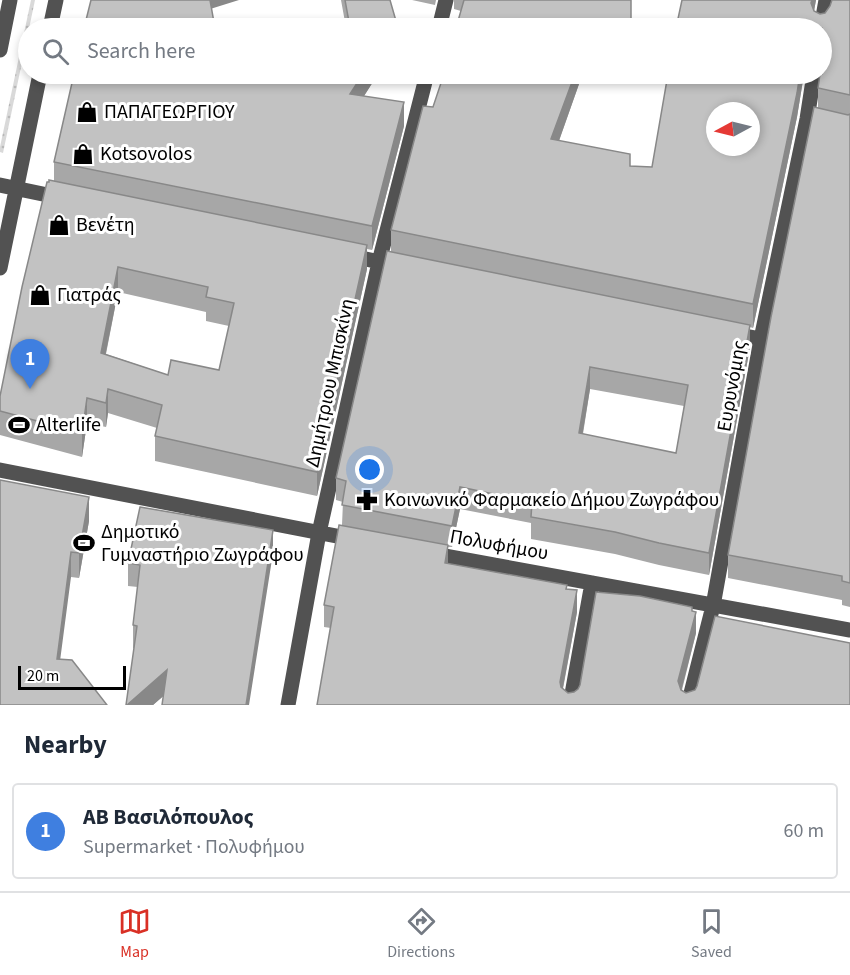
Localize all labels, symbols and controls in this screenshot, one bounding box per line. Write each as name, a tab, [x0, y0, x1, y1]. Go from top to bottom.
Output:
search box	[18, 18, 832, 84]
icon: search	[39, 35, 72, 68]
text: Search here	[87, 35, 195, 67]
place label: ΠΑΠΑΓΕΩΡΓΙΟΥ	[104, 98, 235, 126]
shop icon: ΠΑΠΑΓΕΩΡΓΙΟΥ	[75, 100, 99, 124]
north arrow	[706, 102, 760, 156]
place label: Kotsovolos	[100, 140, 192, 168]
shop icon: Kotsovolos	[71, 142, 95, 166]
place label: Βενέτη	[76, 211, 135, 239]
shop icon: Βενέτη	[47, 213, 71, 237]
place label: Γιατράς	[57, 281, 122, 309]
shop icon: Γιατράς	[28, 283, 52, 307]
street label: Δημήτριου Μπισκίνη	[298, 296, 362, 470]
street label: Ευρυνόμης	[710, 338, 754, 434]
pin: 1	[10, 340, 50, 389]
place label: Alterlife	[36, 411, 101, 439]
sports icon: Alterlife	[7, 413, 31, 437]
your location	[355, 455, 384, 484]
place label: Κοινωνικό Φαρμακείο Δήμου Ζωγράφου	[384, 486, 719, 514]
pharmacy icon: Κοινωνικό Φαρμακείο Δήμου Ζωγράφου	[355, 488, 379, 512]
place label: Δημοτικό Γυμναστήριο Ζωγράφου	[101, 518, 304, 569]
street label: Πολυφήμου	[448, 523, 550, 567]
sports icon: Δημοτικό Γυμναστήριο Ζωγράφου	[72, 531, 96, 555]
scale bar	[18, 663, 126, 690]
text: 20 m	[27, 665, 59, 687]
text: Nearby	[24, 726, 107, 763]
text: ΑΒ Βασιλόπουλος	[83, 801, 253, 833]
text: 1	[40, 817, 51, 845]
text: 60 m	[784, 817, 824, 845]
text: Supermarket · Πολυφήμου	[83, 833, 305, 861]
tab: Map	[118, 905, 151, 963]
tab: Directions	[387, 905, 455, 963]
tab: Saved	[691, 905, 732, 963]

